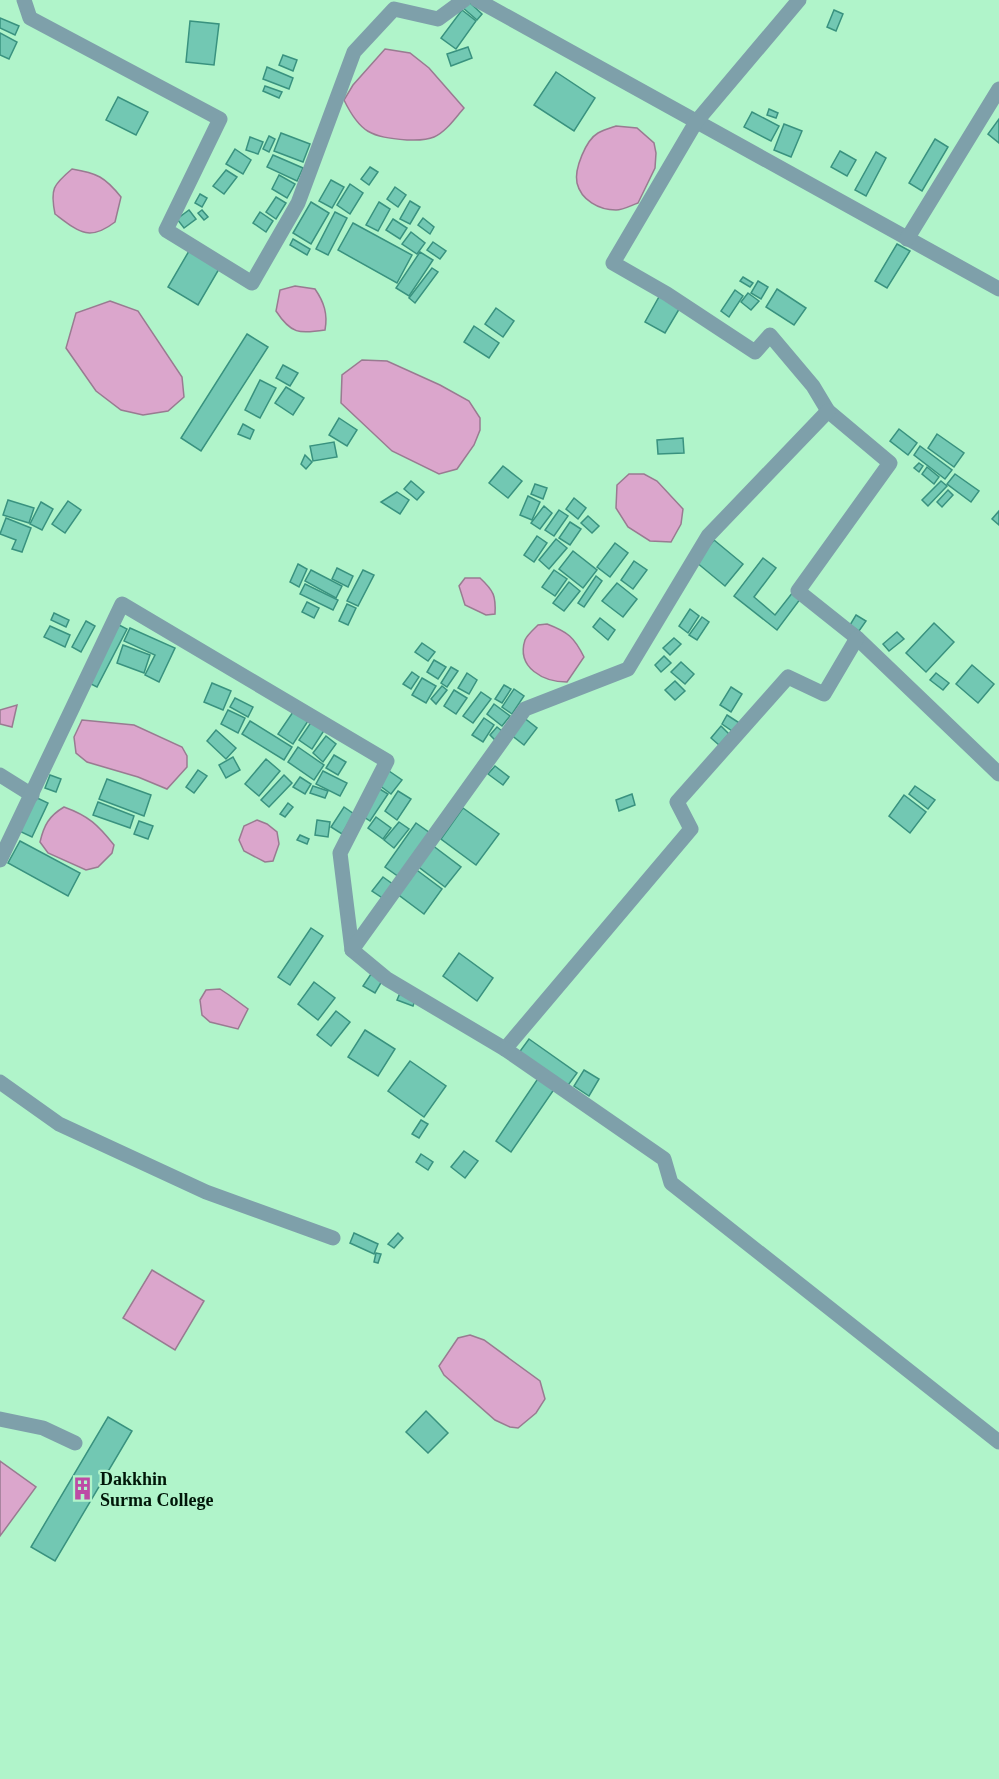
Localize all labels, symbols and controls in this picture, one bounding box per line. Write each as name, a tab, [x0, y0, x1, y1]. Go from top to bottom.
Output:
place label: Dakkhin Surma College	[100, 1469, 213, 1510]
building icon: Dakkhin Surma College	[69, 1476, 95, 1502]

